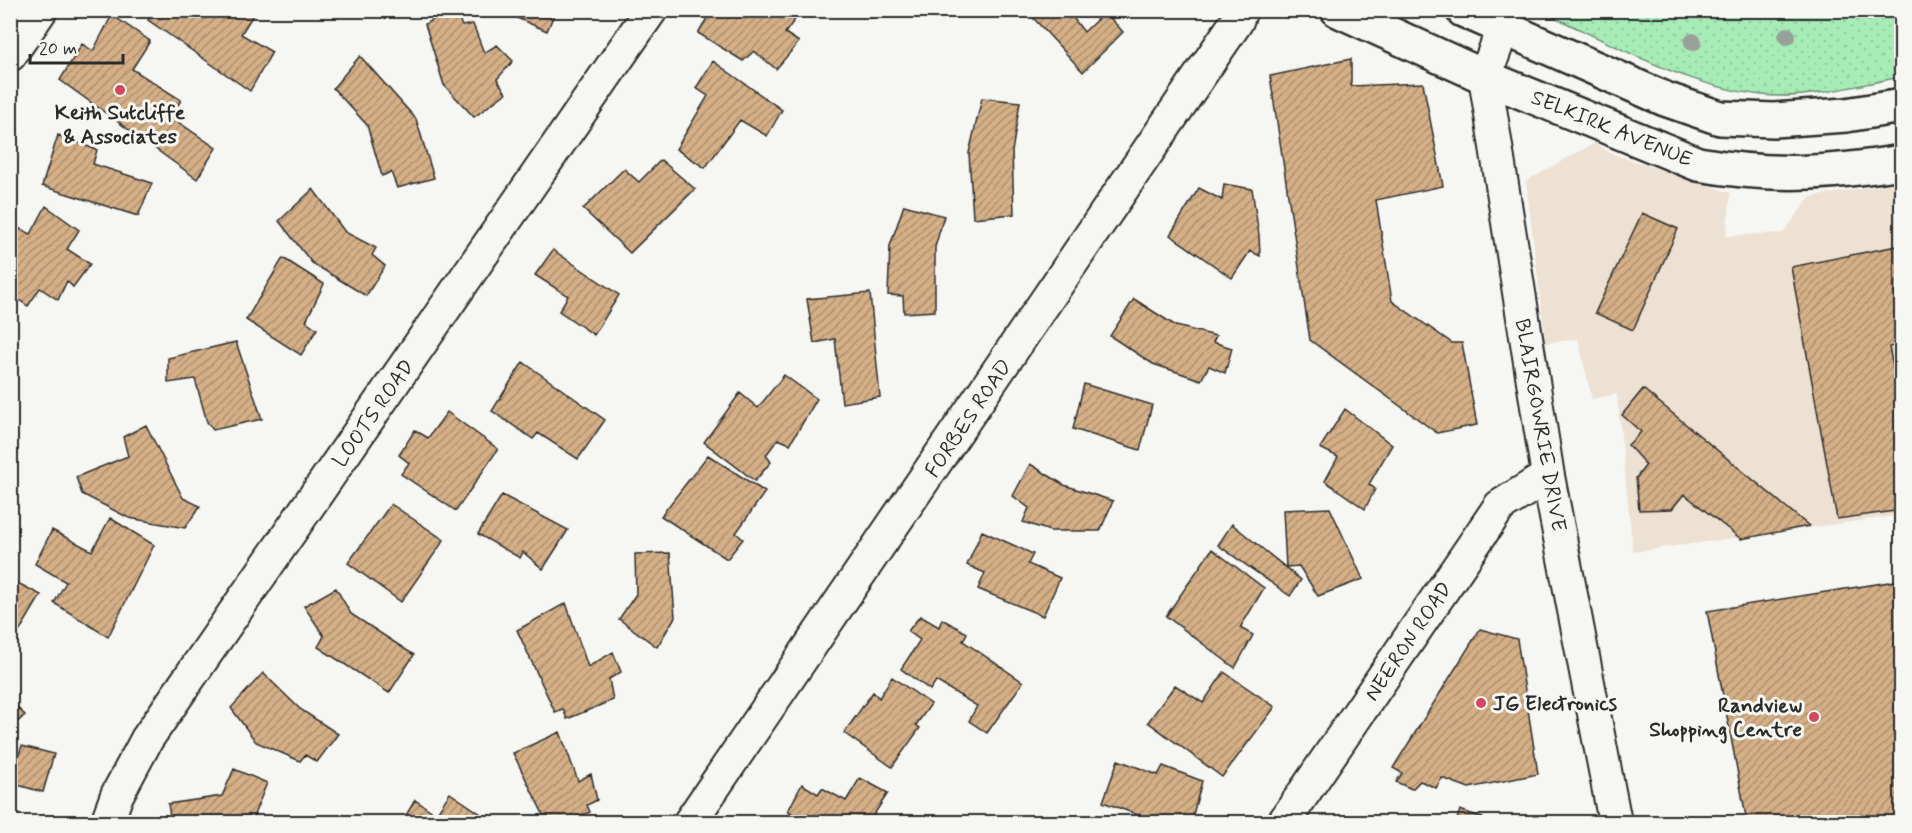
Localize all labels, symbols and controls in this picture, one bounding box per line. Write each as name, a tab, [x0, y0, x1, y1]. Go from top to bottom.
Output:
scale bar	[30, 27, 123, 65]
text: 20 m	[39, 37, 77, 61]
marker: Keith Sutcliffe & Associates	[113, 83, 127, 97]
street label: SELKIRK AVENUE	[1527, 84, 1696, 174]
place label: Keith Sutcliffe & Associates	[55, 99, 186, 151]
street label: BLAIRGOWRIE DRIVE	[1508, 317, 1573, 534]
street label: LOOTS ROAD	[326, 354, 421, 473]
street label: FORBES ROAD	[919, 354, 1019, 483]
street label: NEERON ROAD	[1359, 576, 1459, 707]
place label: JG Electronics	[1493, 690, 1618, 718]
place label: Randview Shopping Centre	[1649, 692, 1802, 744]
marker: JG Electronics	[1474, 696, 1488, 710]
marker: Randview Shopping Centre	[1807, 710, 1821, 724]

